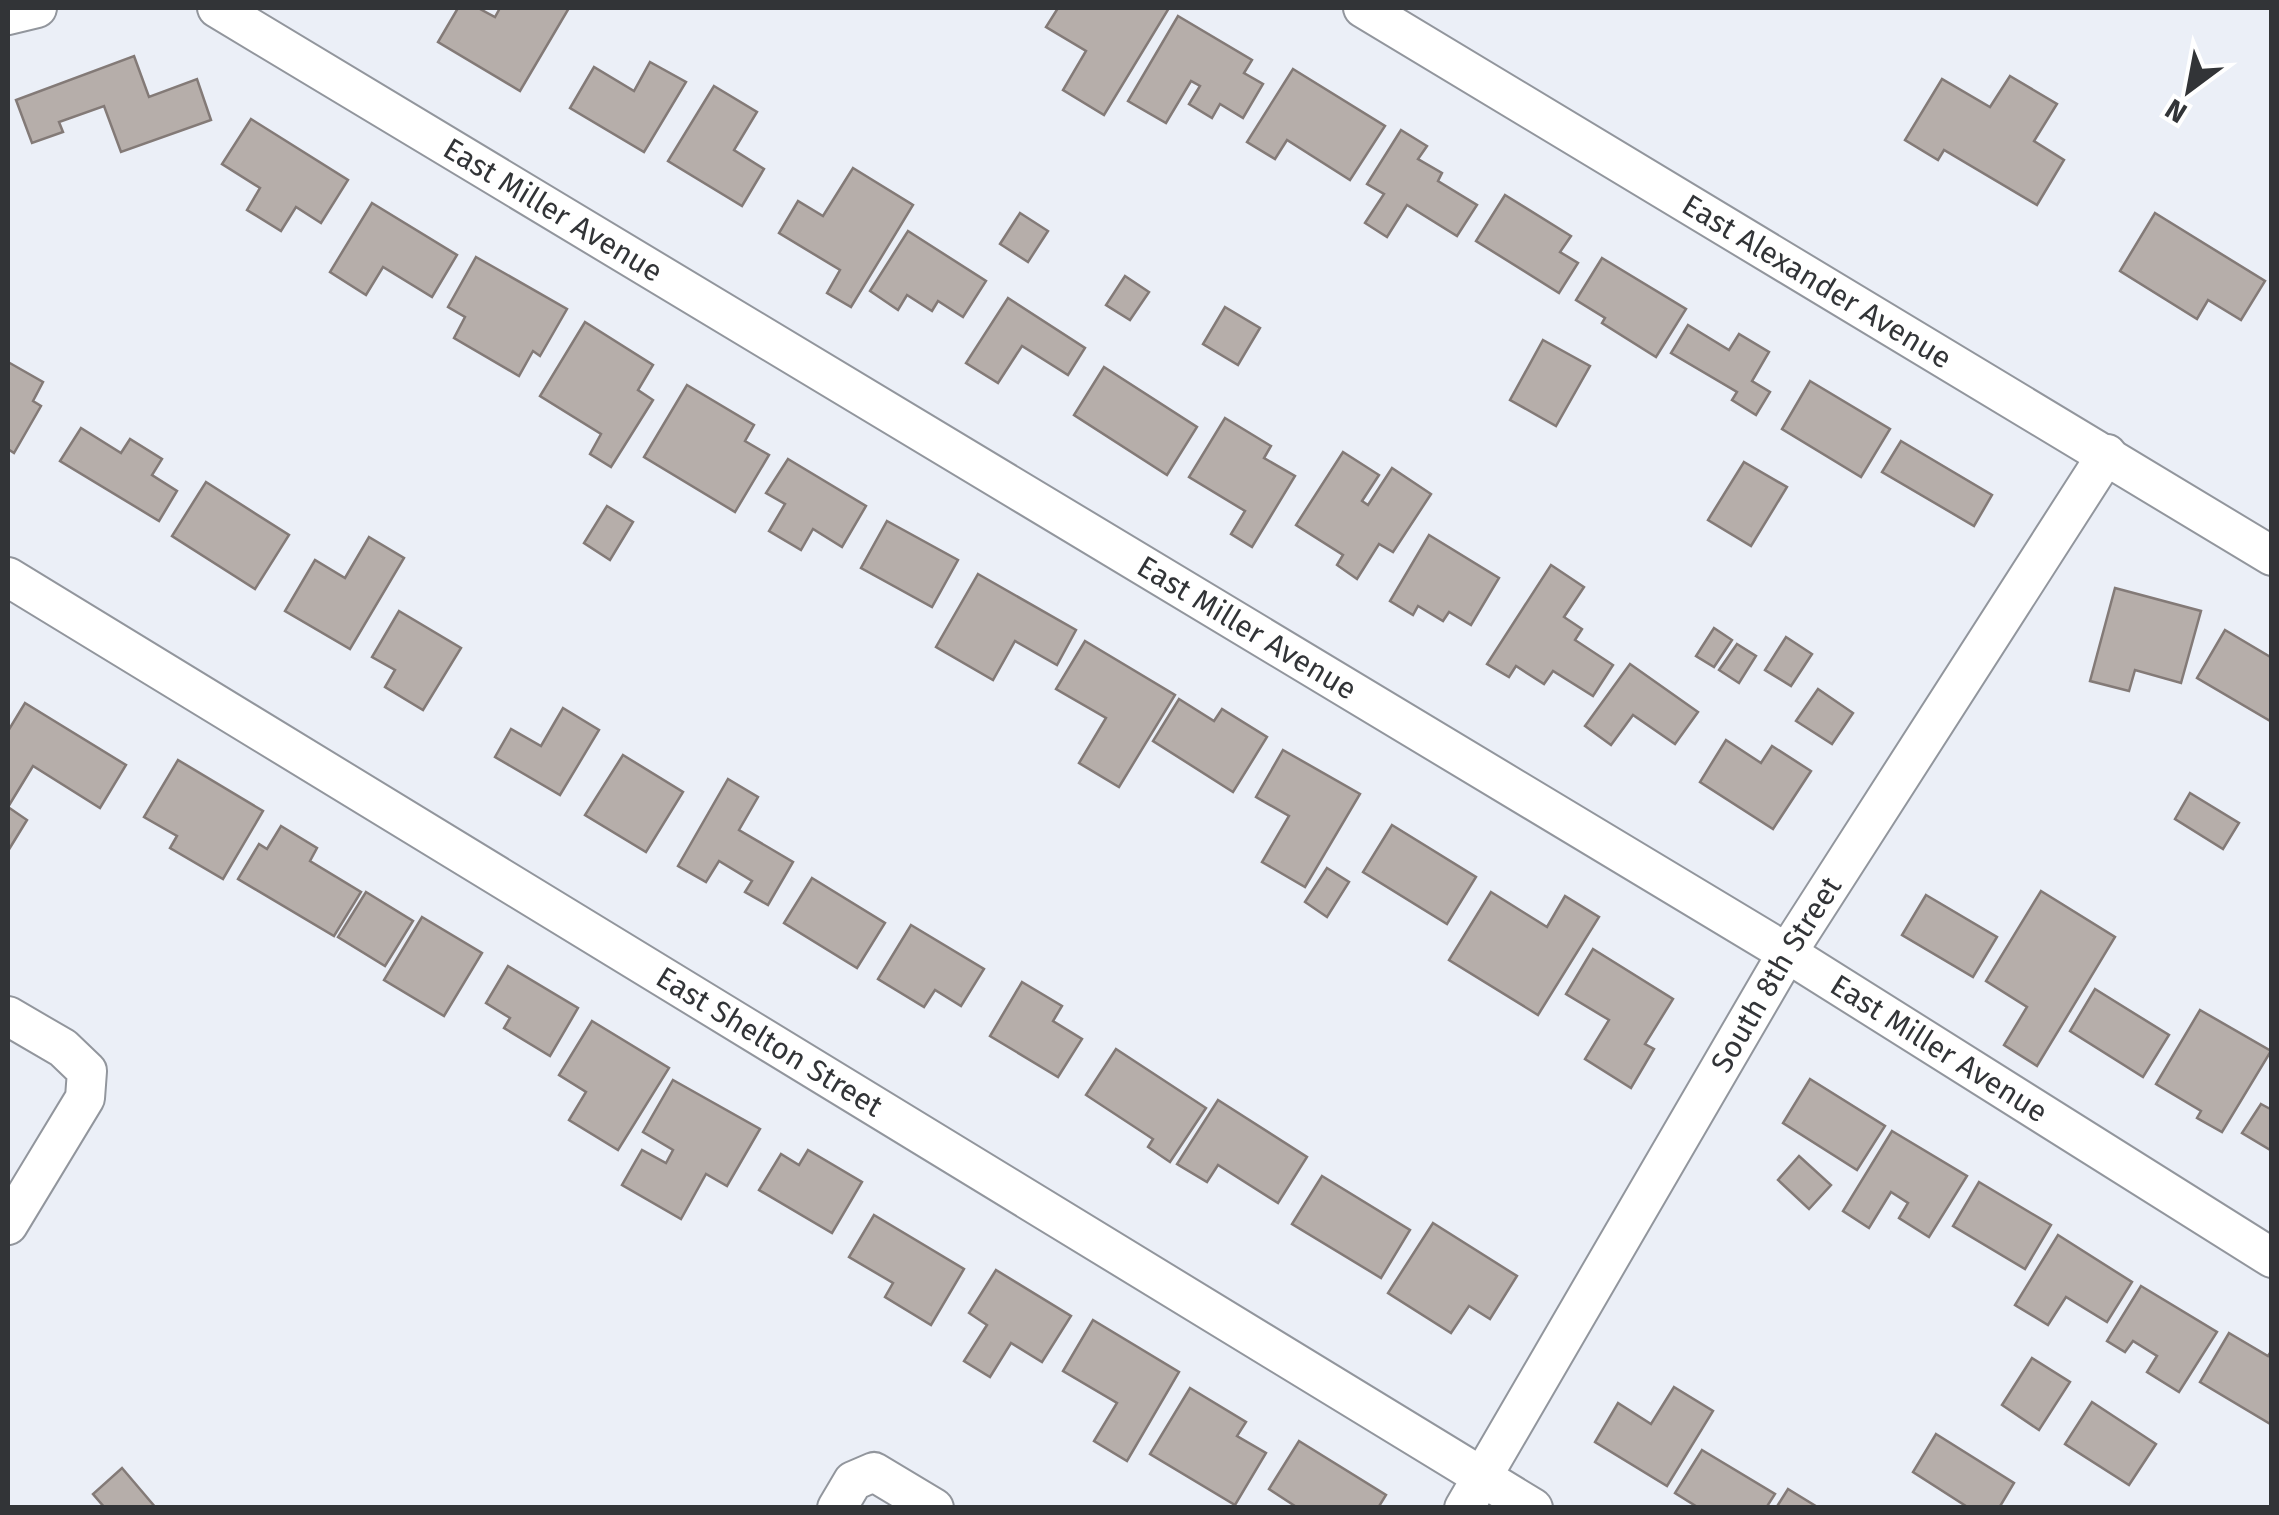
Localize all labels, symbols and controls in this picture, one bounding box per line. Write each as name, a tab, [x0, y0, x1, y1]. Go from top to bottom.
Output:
north arrow	[2139, 40, 2239, 140]
text: N	[2159, 92, 2193, 130]
street label: East Miller Avenue	[437, 130, 669, 290]
street label: East Alexander Avenue	[1676, 187, 1958, 377]
street label: East Miller Avenue	[1131, 548, 1363, 708]
street label: South 8th Street	[1703, 870, 1849, 1079]
street label: East Shelton Street	[650, 959, 889, 1125]
street label: East Miller Avenue	[1824, 967, 2054, 1130]

